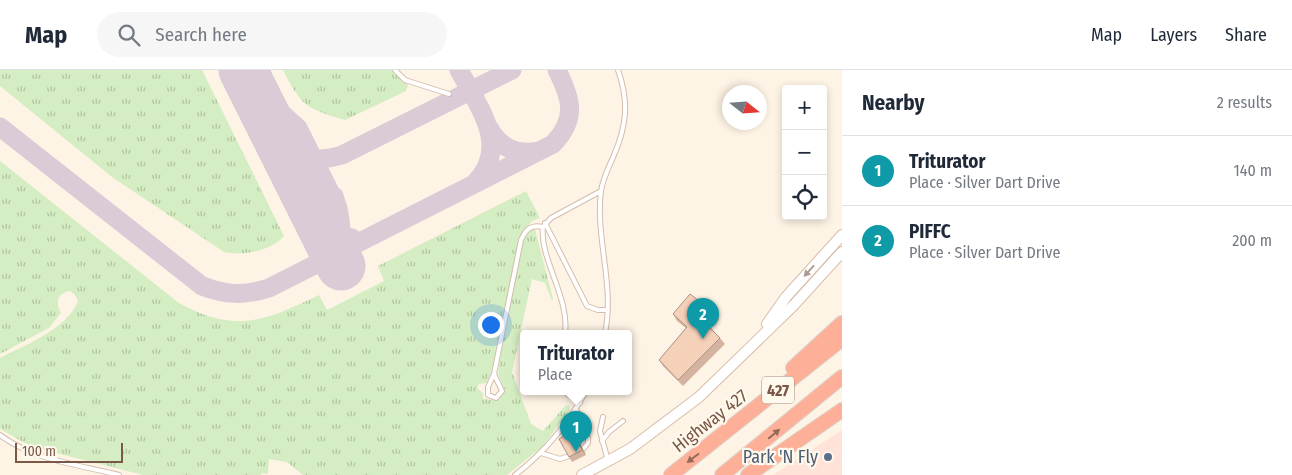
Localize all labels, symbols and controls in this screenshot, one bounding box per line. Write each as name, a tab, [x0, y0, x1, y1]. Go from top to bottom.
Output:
search box	[97, 12, 447, 57]
text: Map	[25, 21, 67, 49]
icon: search	[115, 21, 143, 49]
text: Search here	[155, 23, 247, 46]
text: Map	[1091, 24, 1122, 46]
text: Layers	[1150, 24, 1197, 46]
text: Share	[1225, 24, 1267, 46]
north arrow	[722, 85, 767, 130]
map controls	[782, 85, 827, 220]
button: +	[782, 85, 827, 130]
text: Nearby	[862, 90, 924, 116]
text: 2 results	[1217, 93, 1272, 112]
button: −	[782, 130, 827, 175]
text: Triturator	[909, 150, 985, 173]
text: 1	[875, 161, 881, 180]
text: 140 m	[1234, 161, 1272, 180]
text: Place · Silver Dart Drive	[909, 173, 1060, 192]
button: locate	[782, 175, 827, 220]
text: PIFFC	[909, 220, 951, 243]
text: 2	[874, 231, 882, 250]
text: 200 m	[1232, 231, 1272, 250]
text: Place · Silver Dart Drive	[909, 243, 1060, 262]
one-way arrow	[803, 265, 815, 277]
pin: 2	[687, 298, 719, 339]
your location	[478, 312, 504, 338]
popup	[520, 330, 632, 395]
text: Triturator	[538, 342, 614, 365]
text: Place	[538, 365, 572, 384]
road number: 427	[762, 376, 794, 404]
street label: Highway 427	[668, 385, 752, 457]
pin: 1	[560, 411, 592, 452]
one-way arrow	[767, 428, 780, 439]
scale bar	[15, 440, 122, 463]
text: 100 m	[22, 443, 56, 460]
place label: Park 'N Fly	[743, 446, 818, 468]
marker: Park 'N Fly	[822, 451, 834, 463]
one-way arrow	[687, 453, 700, 464]

